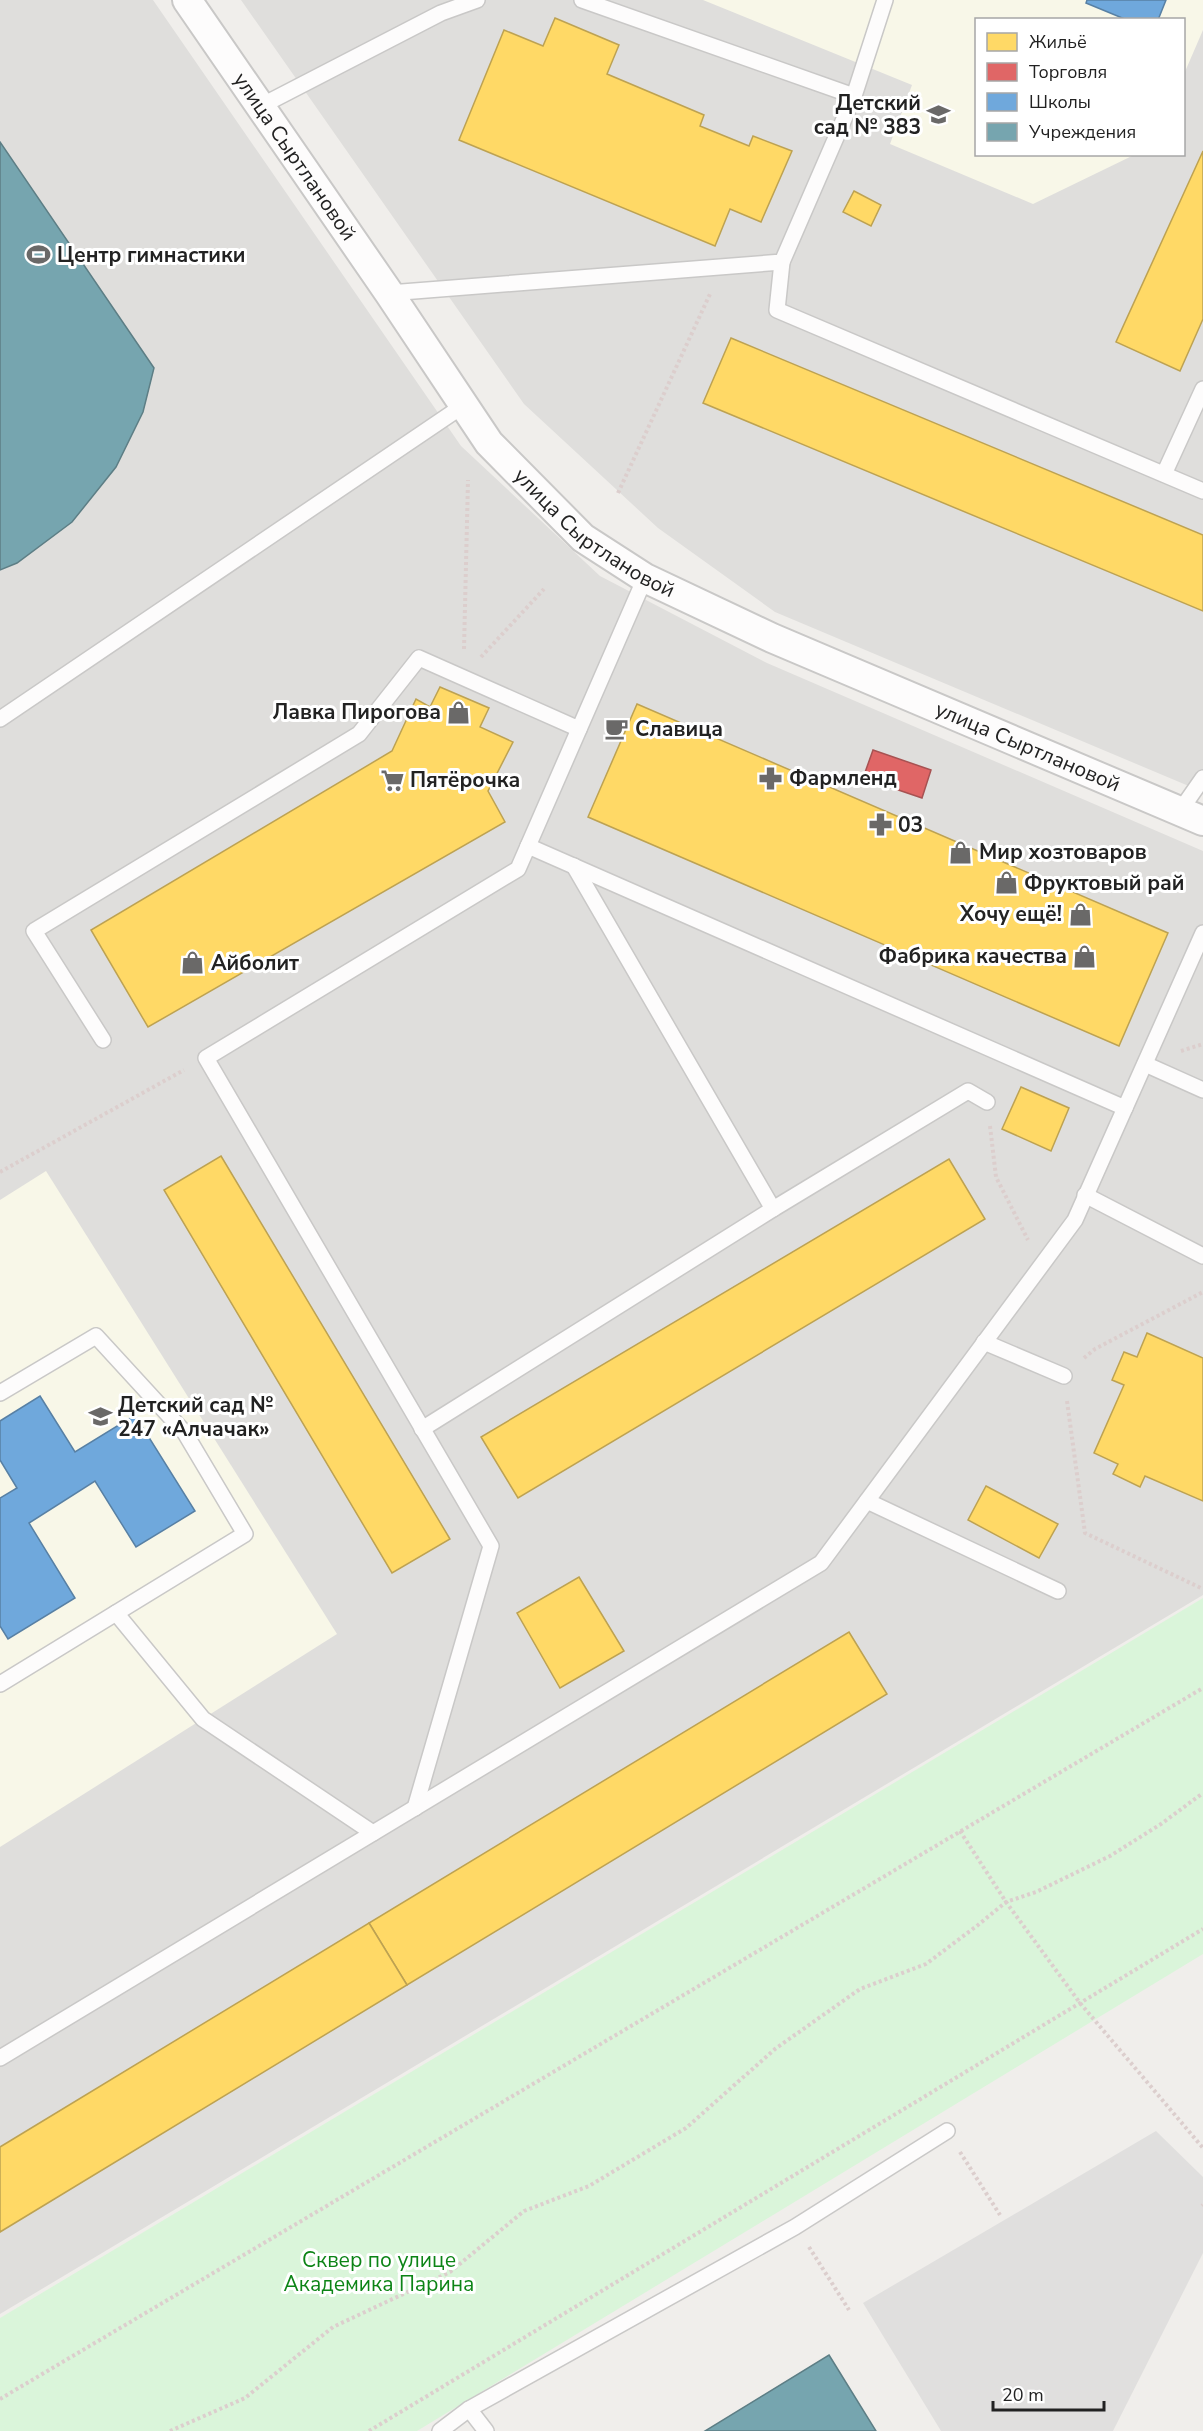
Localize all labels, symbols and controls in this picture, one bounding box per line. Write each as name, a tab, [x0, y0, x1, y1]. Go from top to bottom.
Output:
legend	[975, 18, 1185, 156]
text: Жильё	[1029, 30, 1087, 54]
text: Торговля	[1029, 60, 1107, 84]
street label: улица Сыртлановой	[227, 67, 363, 246]
place label: Детский сад № 383	[814, 89, 921, 141]
text: Школы	[1029, 90, 1091, 114]
school or university icon: Детский сад № 383	[926, 102, 952, 128]
text: Учреждения	[1028, 120, 1136, 144]
place label: Центр гимнастики	[57, 241, 245, 269]
sports icon: Центр гимнастики	[26, 242, 52, 268]
street label: улица Сыртлановой	[508, 462, 680, 604]
street label: улица Сыртлановой	[931, 695, 1125, 798]
place label: Лавка Пирогова	[273, 698, 441, 726]
shop icon: Лавка Пирогова	[446, 699, 472, 725]
place label: Славица	[635, 715, 723, 743]
cafe icon: Славица	[604, 716, 630, 742]
place label: Фармленд	[789, 764, 897, 792]
pharmacy icon: Фармленд	[758, 765, 784, 791]
place label: Пятёрочка	[410, 766, 520, 794]
supermarket icon: Пятёрочка	[379, 767, 405, 793]
place label: 03	[898, 811, 923, 839]
pharmacy icon: 03	[867, 812, 893, 838]
place label: Мир хозтоваров	[979, 838, 1147, 866]
shop icon: Мир хозтоваров	[948, 839, 974, 865]
place label: Фруктовый рай	[1024, 869, 1185, 897]
shop icon: Фруктовый рай	[993, 870, 1019, 896]
place label: Хочу ещё!	[959, 900, 1062, 928]
shop icon: Хочу ещё!	[1067, 901, 1093, 927]
place label: Фабрика качества	[878, 942, 1067, 970]
shop icon: Фабрика качества	[1072, 943, 1098, 969]
place label: Айболит	[211, 949, 299, 977]
shop icon: Айболит	[180, 950, 206, 976]
place label: Детский сад № 247 «Алчачак»	[118, 1391, 273, 1443]
school or university icon: Детский сад № 247 «Алчачак»	[87, 1404, 113, 1430]
park label: Сквер по улице Академика Парина	[284, 2246, 474, 2298]
scale bar	[993, 2374, 1104, 2412]
text: 20 m	[1002, 2383, 1044, 2407]

